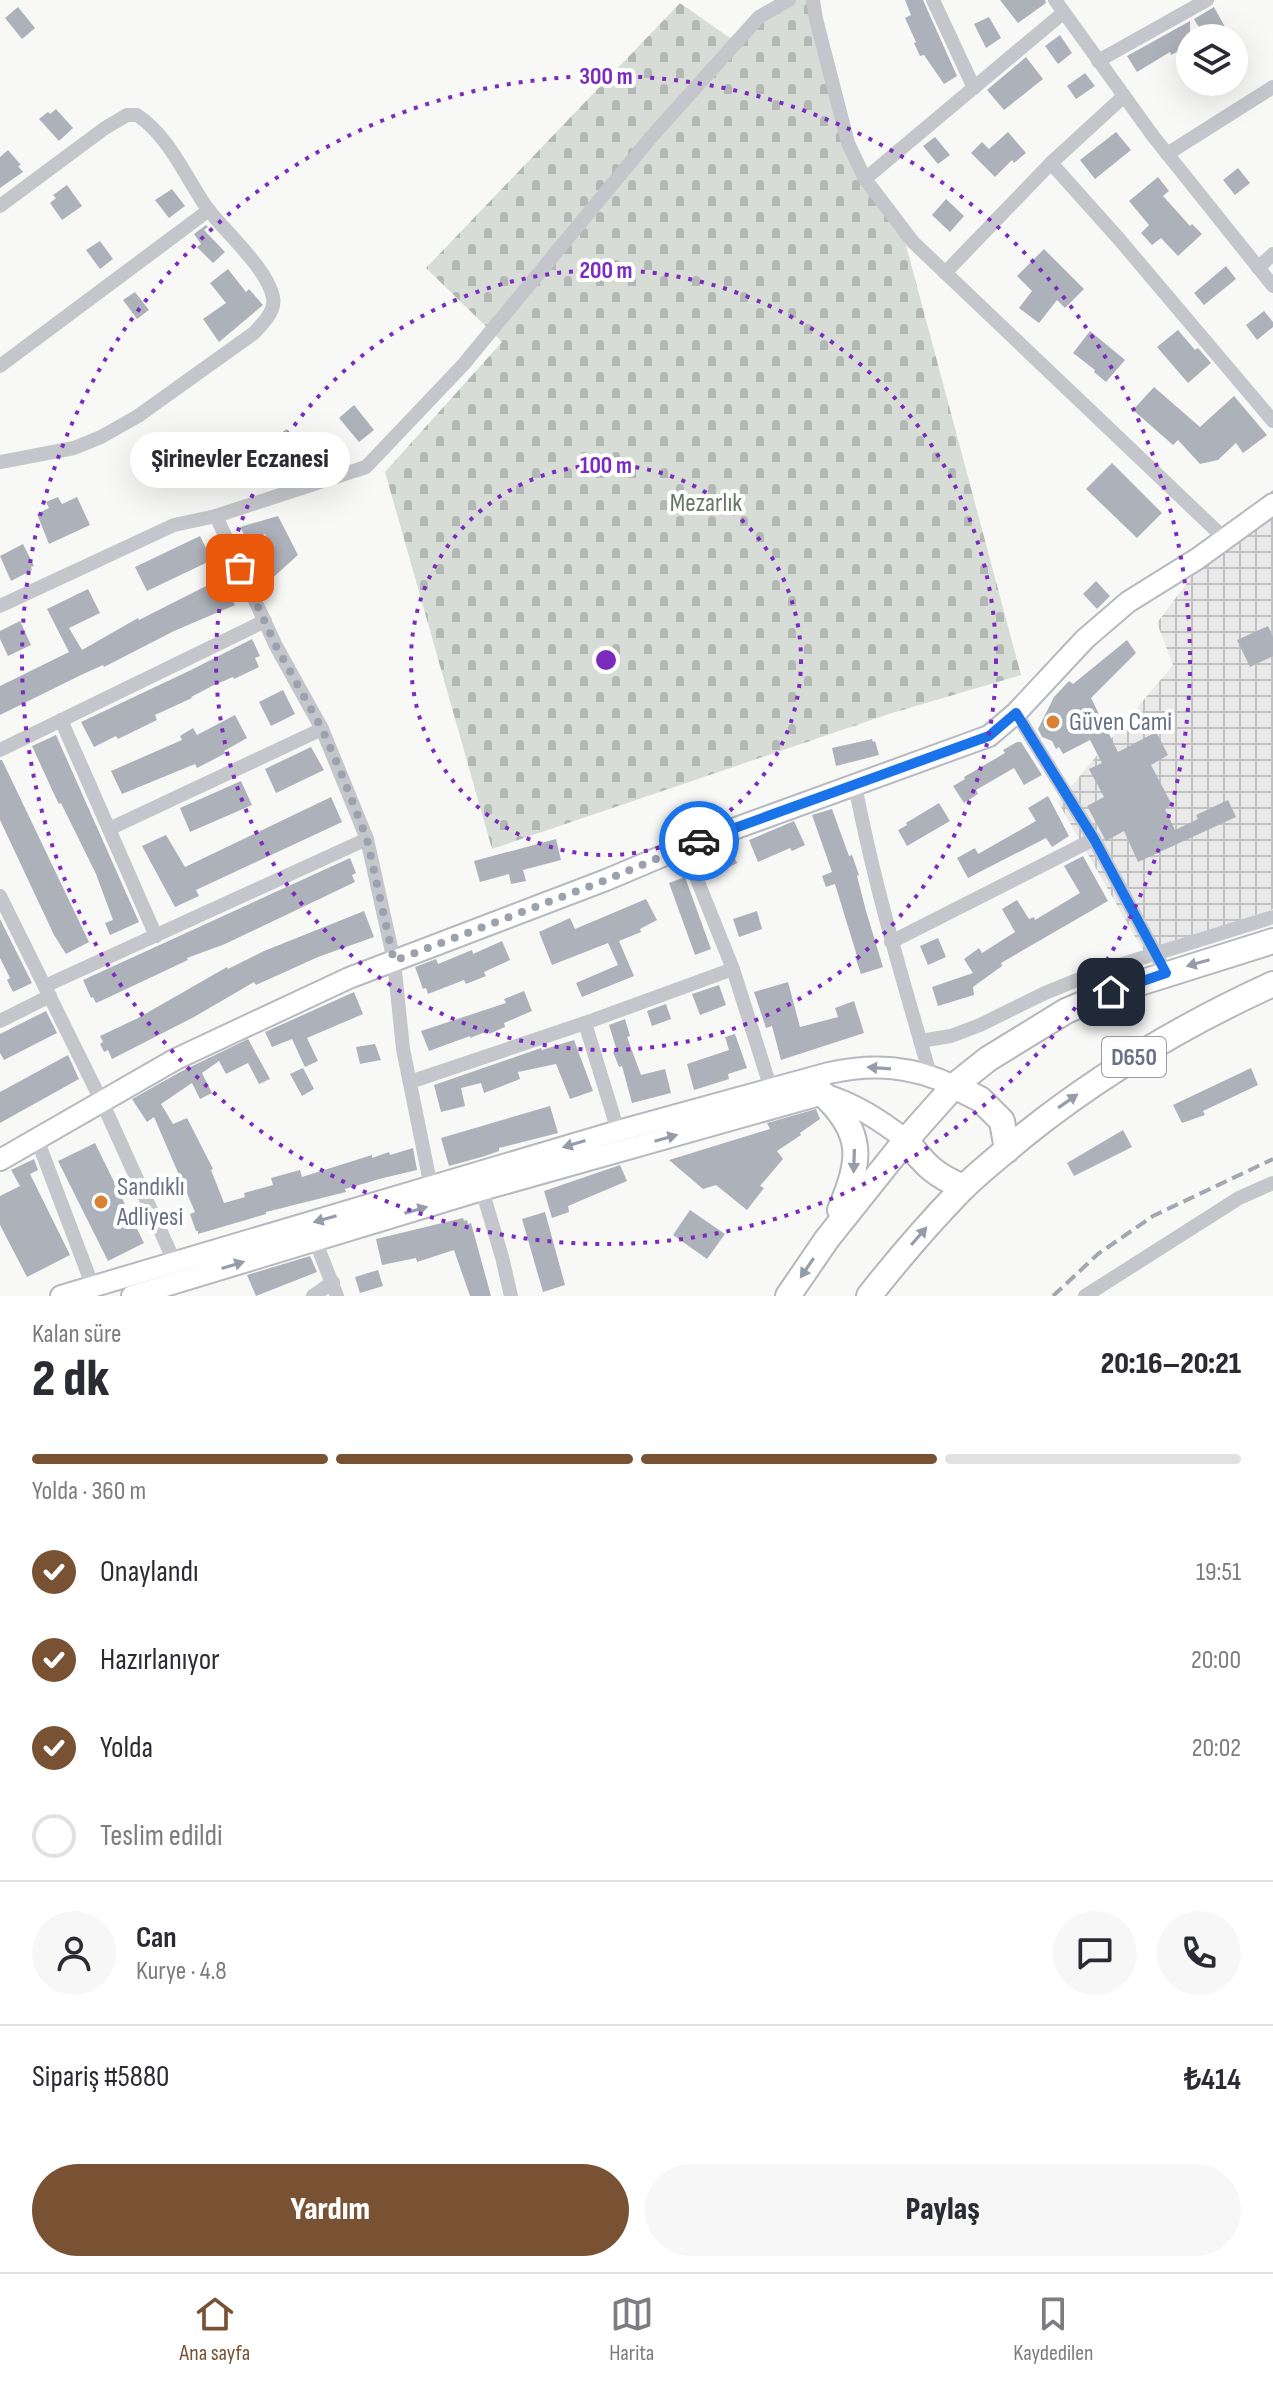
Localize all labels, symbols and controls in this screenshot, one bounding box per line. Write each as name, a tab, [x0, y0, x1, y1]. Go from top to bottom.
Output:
map controls	[1176, 24, 1248, 96]
button: layers	[1176, 24, 1248, 96]
text: 300 m	[579, 62, 633, 91]
text: 200 m	[579, 256, 633, 285]
callout: Şirinevler Eczanesi	[130, 432, 350, 488]
text: Şirinevler Eczanesi	[151, 444, 329, 475]
text: 100 m	[580, 451, 632, 480]
park label: Mezarlık	[670, 488, 742, 519]
pin	[206, 534, 274, 602]
icon: bag	[218, 546, 262, 590]
centre of rings	[592, 646, 620, 674]
place label: Güven Cami	[1069, 707, 1172, 738]
marker: Güven Cami	[1044, 713, 1062, 731]
courier	[659, 801, 739, 881]
icon: car	[677, 819, 721, 863]
one-way arrow	[1186, 957, 1210, 970]
pin	[1077, 958, 1145, 1026]
icon: home	[1089, 970, 1133, 1014]
road number: D650	[1102, 1037, 1166, 1077]
one-way arrow	[866, 1061, 891, 1074]
one-way arrow	[1058, 1094, 1079, 1109]
one-way arrow	[654, 1132, 679, 1144]
one-way arrow	[561, 1139, 585, 1151]
one-way arrow	[848, 1149, 861, 1174]
place label: Sandıklı Adliyesi	[116, 1172, 185, 1233]
marker: Sandıklı Adliyesi	[92, 1193, 110, 1211]
one-way arrow	[405, 1203, 429, 1216]
one-way arrow	[312, 1213, 336, 1226]
one-way arrow	[910, 1226, 927, 1246]
one-way arrow	[222, 1258, 246, 1271]
one-way arrow	[800, 1258, 815, 1279]
text: Kalan süre	[32, 1319, 121, 1350]
text: 20:16–20:21	[1101, 1346, 1241, 1382]
text: 2 dk	[32, 1348, 109, 1411]
text: Yolda · 360 m	[32, 1476, 146, 1507]
icon: check	[32, 1550, 76, 1594]
text: Onaylandı	[100, 1554, 199, 1590]
text: 19:51	[1196, 1557, 1241, 1588]
icon: check	[32, 1638, 76, 1682]
text: Hazırlanıyor	[100, 1642, 220, 1678]
text: 20:00	[1191, 1645, 1241, 1676]
icon: check	[32, 1726, 76, 1770]
text: Yolda	[100, 1730, 153, 1766]
text: 20:02	[1192, 1733, 1241, 1764]
text: Teslim edildi	[100, 1818, 223, 1854]
button: person	[32, 1911, 116, 1995]
button: chat	[1053, 1911, 1137, 1995]
button: phone	[1157, 1911, 1241, 1995]
text: Can	[136, 1920, 177, 1956]
text: Kurye · 4.8	[136, 1956, 227, 1987]
text: Sipariş #5880	[32, 2059, 170, 2095]
text: ₺414	[1184, 2062, 1241, 2098]
button: Yardım	[32, 2164, 629, 2256]
button: Paylaş	[645, 2164, 1241, 2256]
tab: Ana sayfa	[180, 2292, 250, 2367]
tab: Harita	[609, 2292, 654, 2367]
tab: Kaydedilen	[1013, 2292, 1093, 2367]

